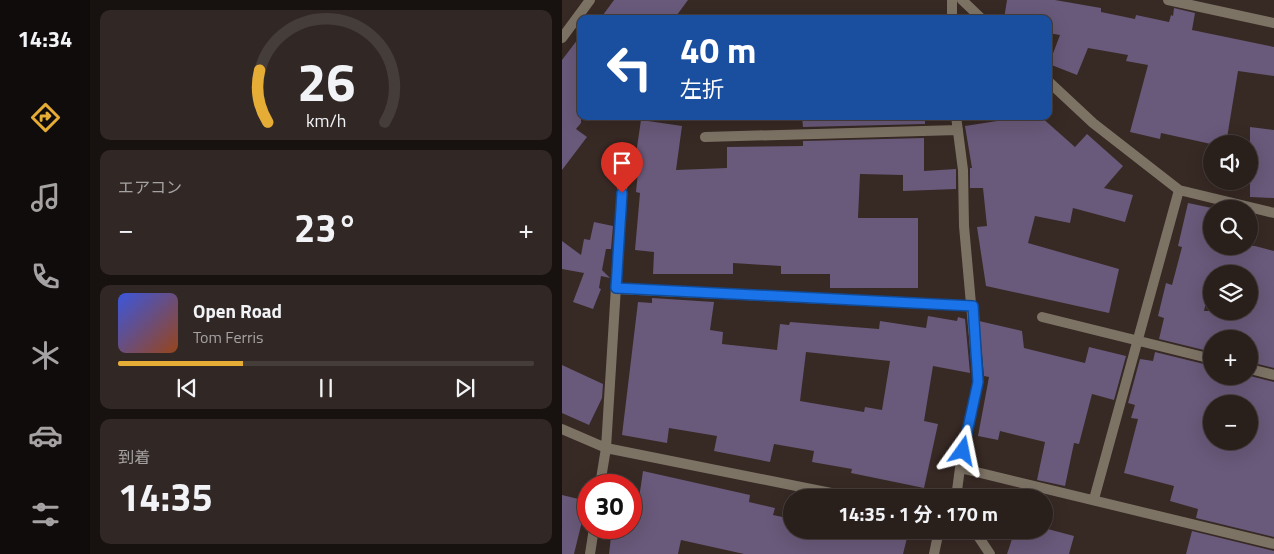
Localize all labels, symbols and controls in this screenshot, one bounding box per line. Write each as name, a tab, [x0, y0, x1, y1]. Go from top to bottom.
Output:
text: 14:34	[18, 22, 72, 56]
text: 40 m	[680, 23, 756, 77]
icon: left	[597, 35, 662, 100]
text: 26	[297, 42, 355, 121]
text: 左折	[680, 72, 724, 106]
icon: directions	[28, 100, 63, 135]
text: km/h	[306, 107, 346, 134]
map controls	[1203, 135, 1258, 450]
button: sound	[1203, 135, 1258, 190]
pin	[601, 142, 643, 193]
icon: arrive	[608, 149, 636, 177]
text: エアコン	[118, 175, 182, 199]
icon: music	[28, 180, 63, 215]
text: 23°	[294, 199, 358, 257]
button: search	[1203, 200, 1258, 255]
text: −	[118, 207, 134, 250]
text: +	[518, 207, 534, 250]
icon: phone	[28, 259, 63, 294]
button: layers	[1203, 265, 1258, 320]
text: Open Road	[193, 296, 282, 325]
text: Tom Ferris	[193, 325, 264, 349]
button: +	[1203, 330, 1258, 385]
icon: climate	[28, 338, 63, 373]
icon: previous	[173, 374, 201, 402]
icon: pause	[312, 374, 340, 402]
icon: next	[451, 374, 479, 402]
button: −	[1203, 395, 1258, 450]
icon: car	[28, 418, 63, 453]
position arrow	[936, 424, 988, 476]
text: 到着	[118, 445, 150, 469]
text: 14:35	[118, 468, 213, 526]
speed limit sign: 30	[577, 474, 642, 539]
icon: filters	[28, 497, 63, 532]
text: 14:35 · 1 分 · 170 m	[838, 499, 998, 528]

